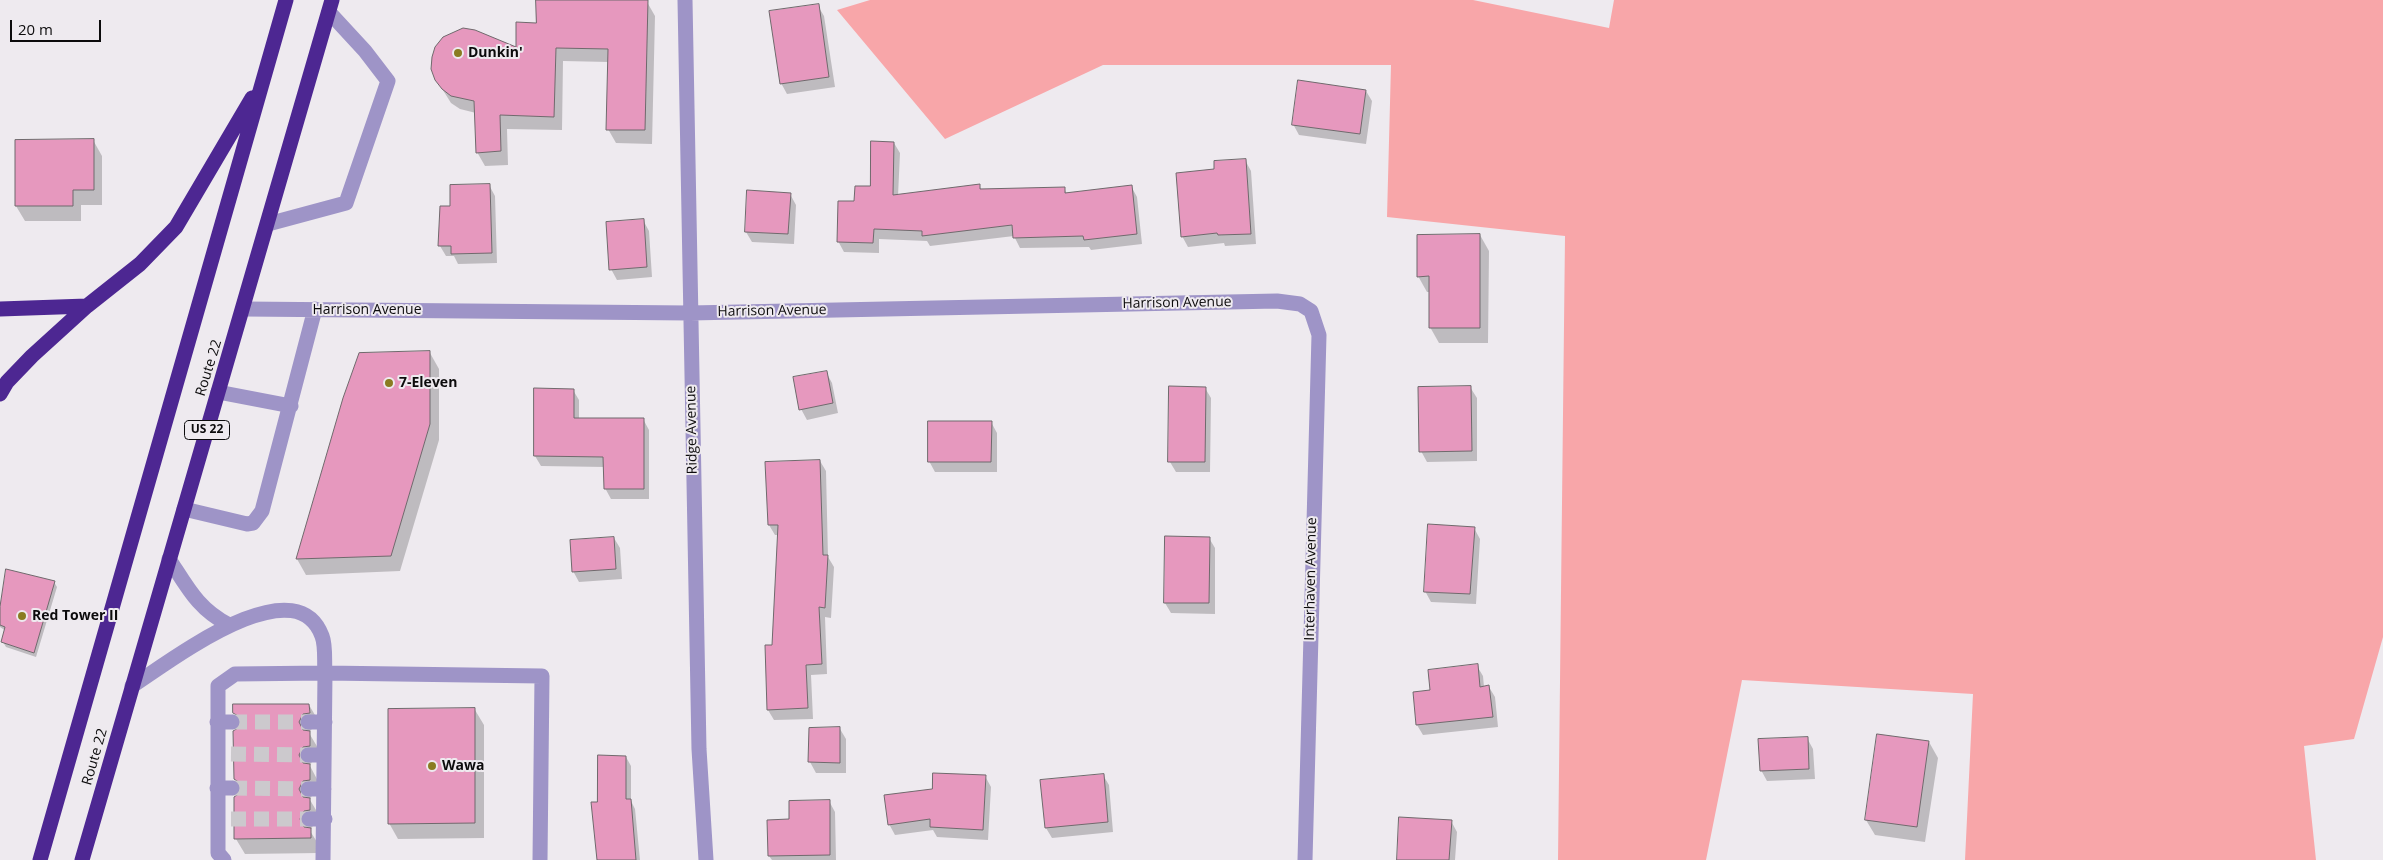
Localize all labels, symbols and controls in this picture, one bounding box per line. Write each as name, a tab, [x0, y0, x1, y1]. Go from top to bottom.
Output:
scale bar	[12, 10, 104, 42]
text: 20 m	[18, 19, 53, 39]
place label: Dunkin'	[468, 45, 523, 61]
marker: Dunkin'	[452, 47, 464, 59]
street label: Harrison Avenue	[1122, 294, 1232, 312]
street label: Harrison Avenue	[312, 302, 422, 318]
street label: Harrison Avenue	[717, 302, 827, 320]
street label: Route 22	[192, 338, 226, 398]
place label: 7-Eleven	[399, 375, 457, 391]
marker: 7-Eleven	[383, 377, 395, 389]
street label: Ridge Avenue	[683, 386, 701, 474]
road number: US 22	[184, 420, 230, 440]
street label: Interhaven Avenue	[1302, 517, 1320, 641]
place label: Red Tower II	[32, 608, 118, 624]
marker: Red Tower II	[16, 610, 28, 622]
street label: Route 22	[79, 727, 111, 787]
place label: Wawa	[442, 758, 484, 774]
marker: Wawa	[426, 760, 438, 772]

